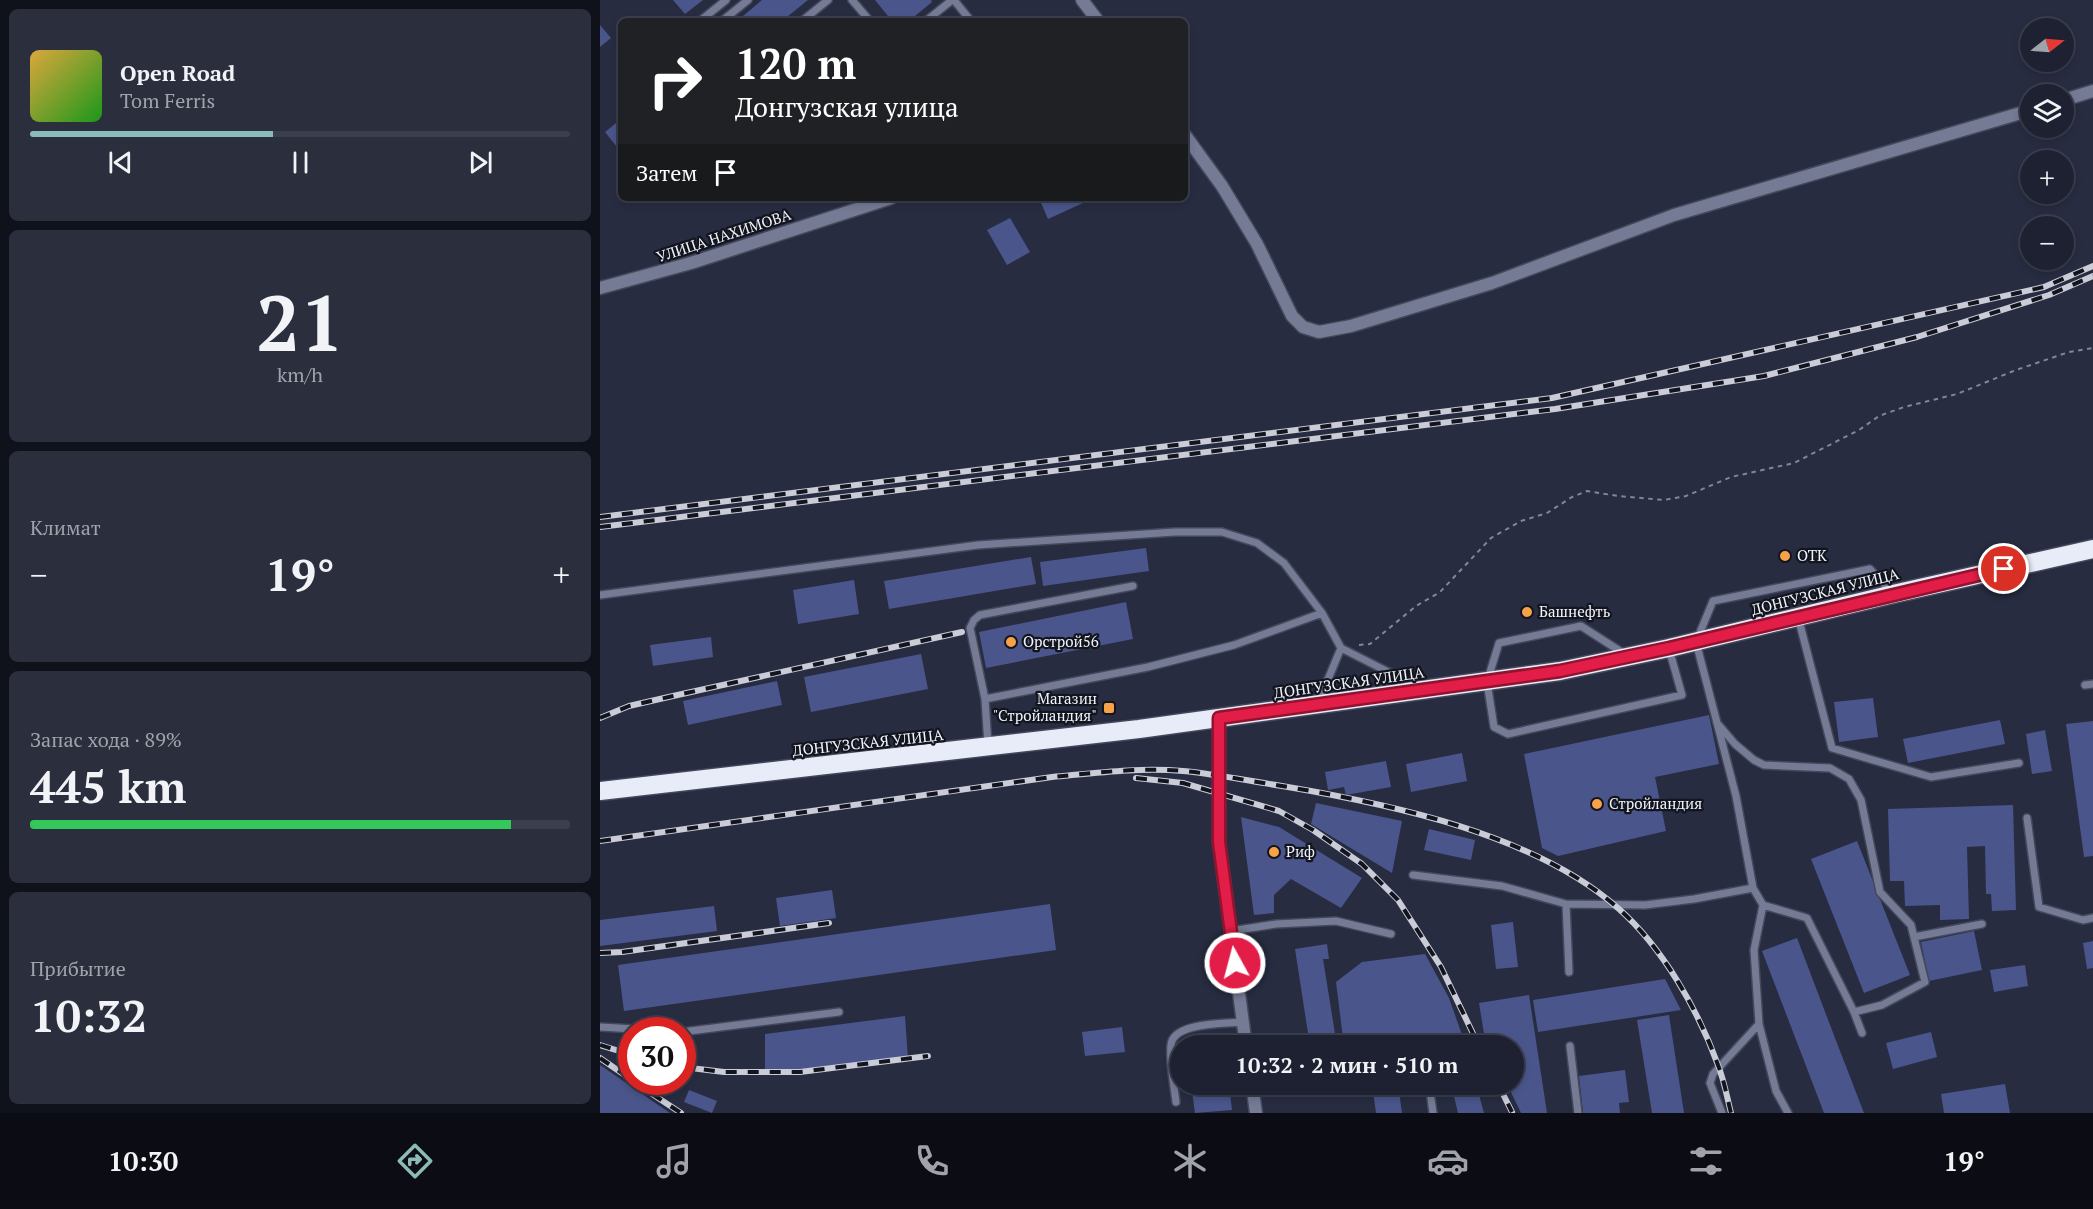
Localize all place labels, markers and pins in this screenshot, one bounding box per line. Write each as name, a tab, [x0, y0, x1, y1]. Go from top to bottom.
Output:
pin	[1978, 543, 2029, 594]
place label: ОТК	[1797, 545, 1827, 565]
marker: ОТК	[1778, 549, 1792, 563]
place label: Башнефть	[1539, 601, 1611, 621]
marker: Башнефть	[1520, 605, 1534, 619]
place label: Орстрой56	[1023, 631, 1099, 651]
marker: Орстрой56	[1004, 635, 1018, 649]
place label: Магазин "Стройландия"	[993, 688, 1097, 725]
marker: Магазин "Стройландия"	[1102, 701, 1116, 715]
place label: Стройландия	[1609, 793, 1702, 813]
marker: Стройландия	[1590, 797, 1604, 811]
place label: Риф	[1286, 841, 1315, 861]
marker: Риф	[1267, 845, 1281, 859]

